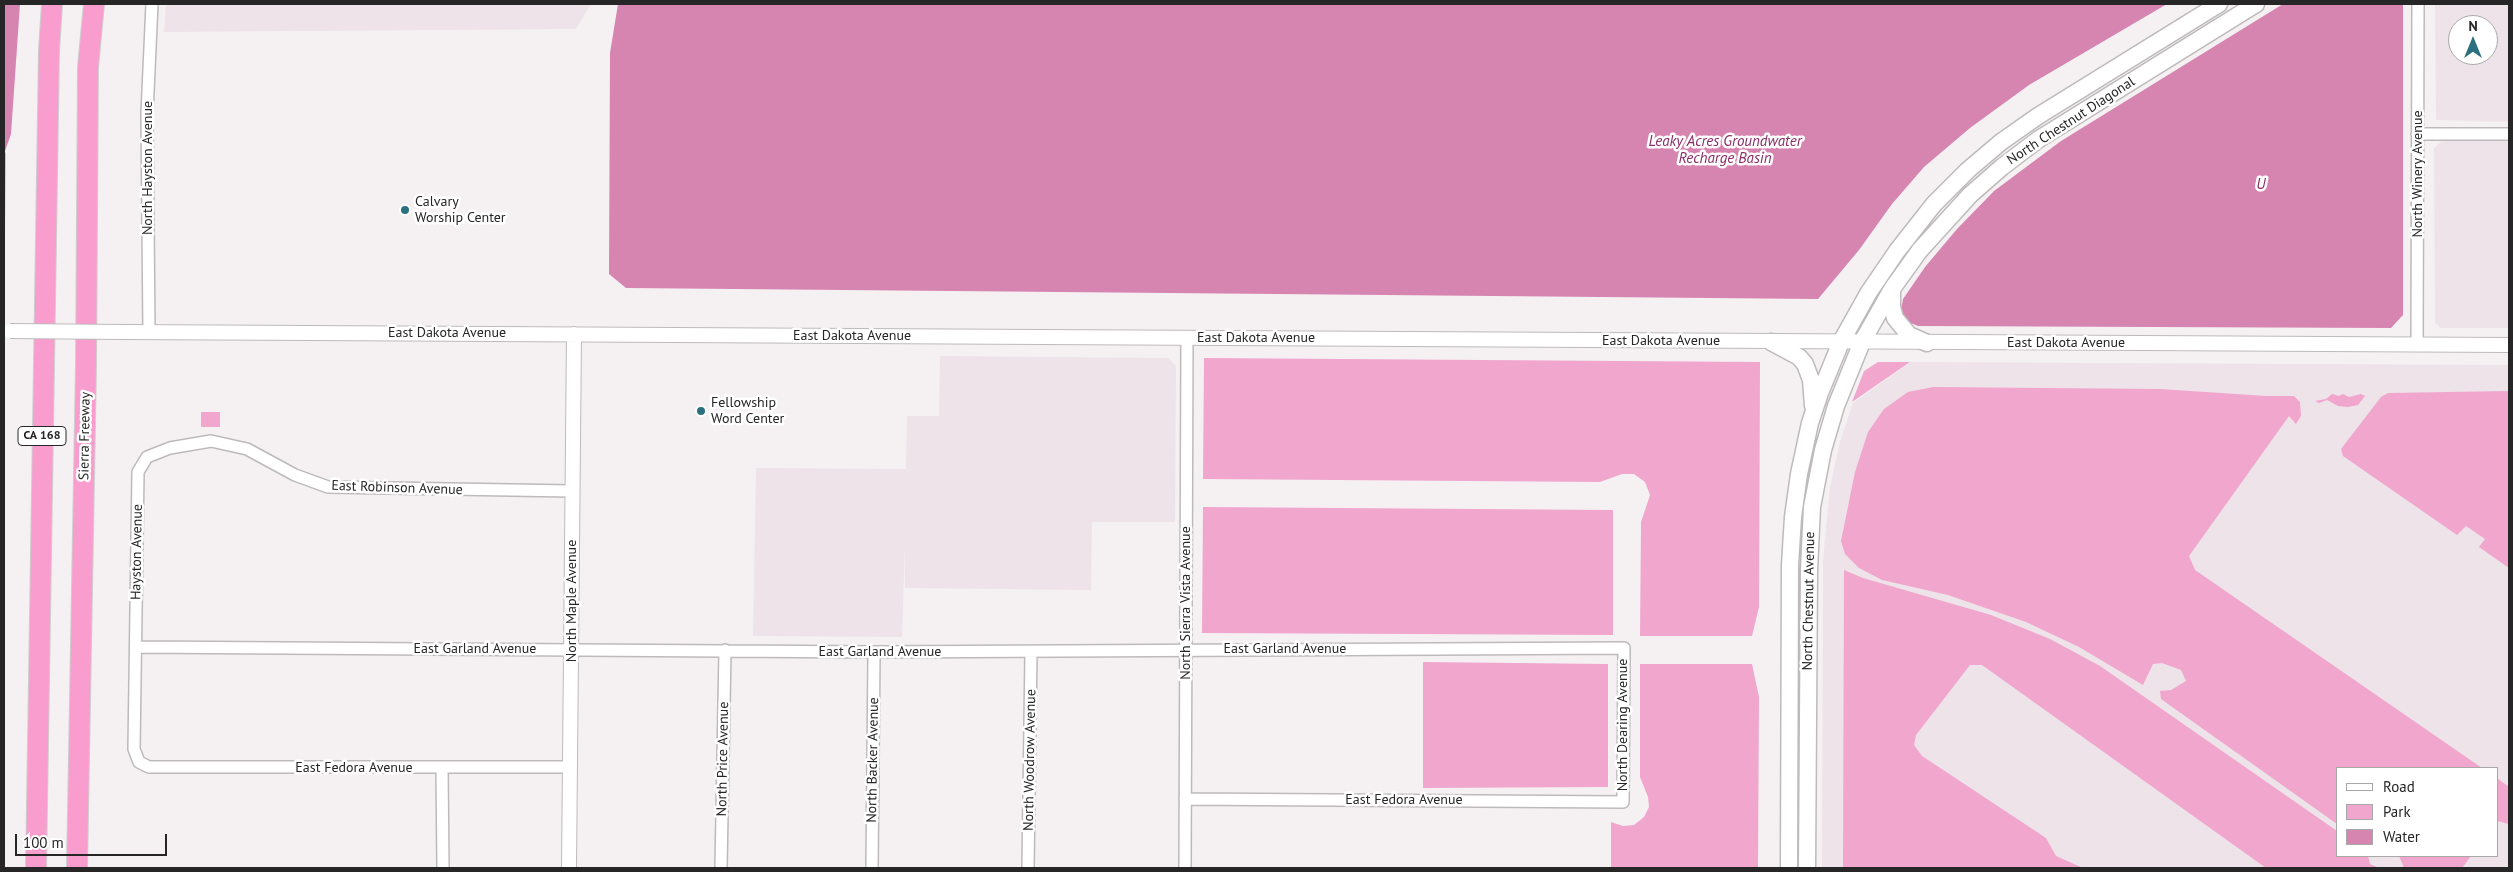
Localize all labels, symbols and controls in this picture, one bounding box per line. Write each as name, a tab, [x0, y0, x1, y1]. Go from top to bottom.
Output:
north arrow	[2448, 15, 2498, 65]
text: N	[2468, 17, 2478, 35]
street label: North Chestnut Diagonal	[2004, 73, 2138, 169]
street label: North Hayston Avenue	[140, 101, 156, 235]
street label: North Winery Avenue	[2410, 110, 2426, 238]
water label: Leaky Acres Groundwater Recharge Basin	[1648, 133, 1802, 168]
water label: U	[2256, 176, 2266, 194]
place label: Calvary Worship Center	[415, 194, 506, 226]
marker: Calvary Worship Center	[399, 204, 411, 216]
street label: East Dakota Avenue	[388, 325, 506, 341]
street label: East Dakota Avenue	[793, 328, 911, 344]
street label: East Dakota Avenue	[1197, 330, 1315, 346]
street label: East Dakota Avenue	[1602, 333, 1720, 349]
street label: East Dakota Avenue	[2007, 335, 2125, 351]
street label: Sierra Freeway	[76, 392, 94, 480]
place label: Fellowship Word Center	[711, 395, 784, 428]
marker: Fellowship Word Center	[695, 405, 707, 417]
road number: CA 168	[18, 426, 66, 446]
street label: East Robinson Avenue	[331, 477, 463, 499]
street label: Hayston Avenue	[128, 504, 146, 600]
street label: North Sierra Vista Avenue	[1178, 526, 1194, 680]
street label: North Chestnut Avenue	[1799, 531, 1819, 671]
street label: North Maple Avenue	[564, 540, 580, 662]
street label: East Garland Avenue	[414, 641, 536, 657]
street label: East Garland Avenue	[1224, 641, 1346, 657]
street label: East Garland Avenue	[819, 644, 941, 660]
street label: North Dearing Avenue	[1615, 659, 1631, 791]
street label: North Woodrow Avenue	[1020, 689, 1040, 831]
street label: North Backer Avenue	[864, 697, 882, 823]
street label: North Price Avenue	[714, 702, 732, 816]
street label: East Fedora Avenue	[295, 760, 413, 776]
legend	[2336, 767, 2498, 857]
text: Road	[2383, 777, 2415, 796]
street label: East Fedora Avenue	[1345, 792, 1463, 808]
text: Park	[2383, 802, 2411, 821]
scale bar	[18, 824, 170, 856]
text: Water	[2383, 827, 2420, 846]
text: 100 m	[23, 833, 64, 852]

